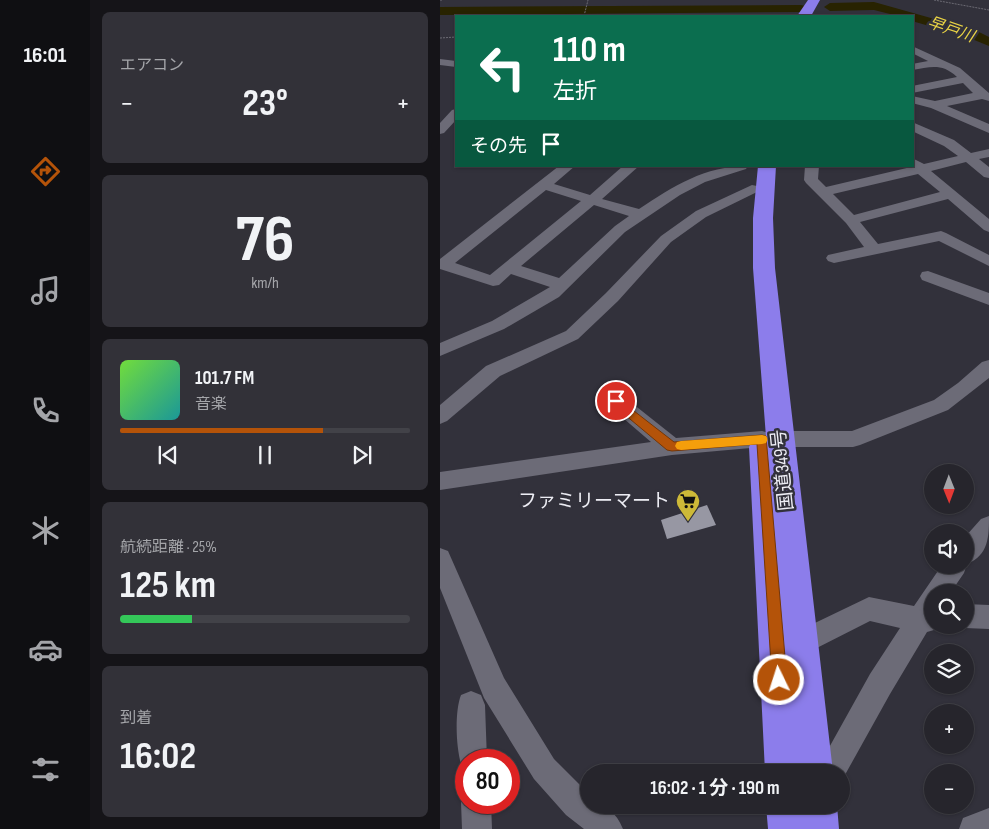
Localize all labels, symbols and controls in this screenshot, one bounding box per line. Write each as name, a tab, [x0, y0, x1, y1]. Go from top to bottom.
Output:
water label: 早戸川	[925, 13, 979, 47]
text: 110 m	[553, 29, 626, 72]
icon: left	[470, 35, 535, 100]
text: 16:01	[23, 42, 67, 69]
text: エアコン	[120, 56, 184, 75]
text: 左折	[553, 78, 597, 105]
text: 23°	[242, 81, 288, 126]
text: −	[120, 87, 134, 120]
text: +	[396, 87, 410, 120]
icon: arrive	[537, 130, 565, 158]
text: その先	[470, 135, 527, 158]
icon: directions	[28, 154, 63, 189]
text: 76	[236, 202, 294, 280]
icon: music	[28, 273, 63, 308]
text: km/h	[251, 274, 279, 293]
text: 101.7 FM	[195, 367, 254, 390]
pin	[595, 380, 637, 422]
icon: arrive	[602, 387, 630, 415]
icon: phone	[28, 393, 63, 428]
text: 音楽	[195, 395, 227, 414]
street label: 国道349号	[767, 428, 799, 512]
icon: previous	[154, 441, 182, 469]
icon: pause	[251, 441, 279, 469]
icon: next	[348, 441, 376, 469]
north arrow	[924, 464, 974, 514]
map controls	[924, 464, 974, 814]
supermarket icon: ファミリーマート	[675, 488, 701, 522]
place label: ファミリーマート	[518, 490, 670, 513]
icon: climate	[28, 513, 63, 548]
button: sound	[924, 524, 974, 574]
text: 航続距離 · 25%	[120, 538, 217, 557]
text: 125 km	[120, 563, 216, 608]
button: search	[924, 584, 974, 634]
icon: car	[28, 632, 63, 667]
button: layers	[924, 644, 974, 694]
position arrow	[752, 653, 804, 705]
button: +	[924, 704, 974, 754]
text: 到着	[120, 709, 152, 728]
text: 16:02	[120, 734, 196, 779]
speed limit sign: 80	[455, 749, 520, 814]
icon: filters	[28, 752, 63, 787]
button: −	[924, 764, 974, 814]
text: 16:02 · 1 分 · 190 m	[650, 777, 780, 800]

